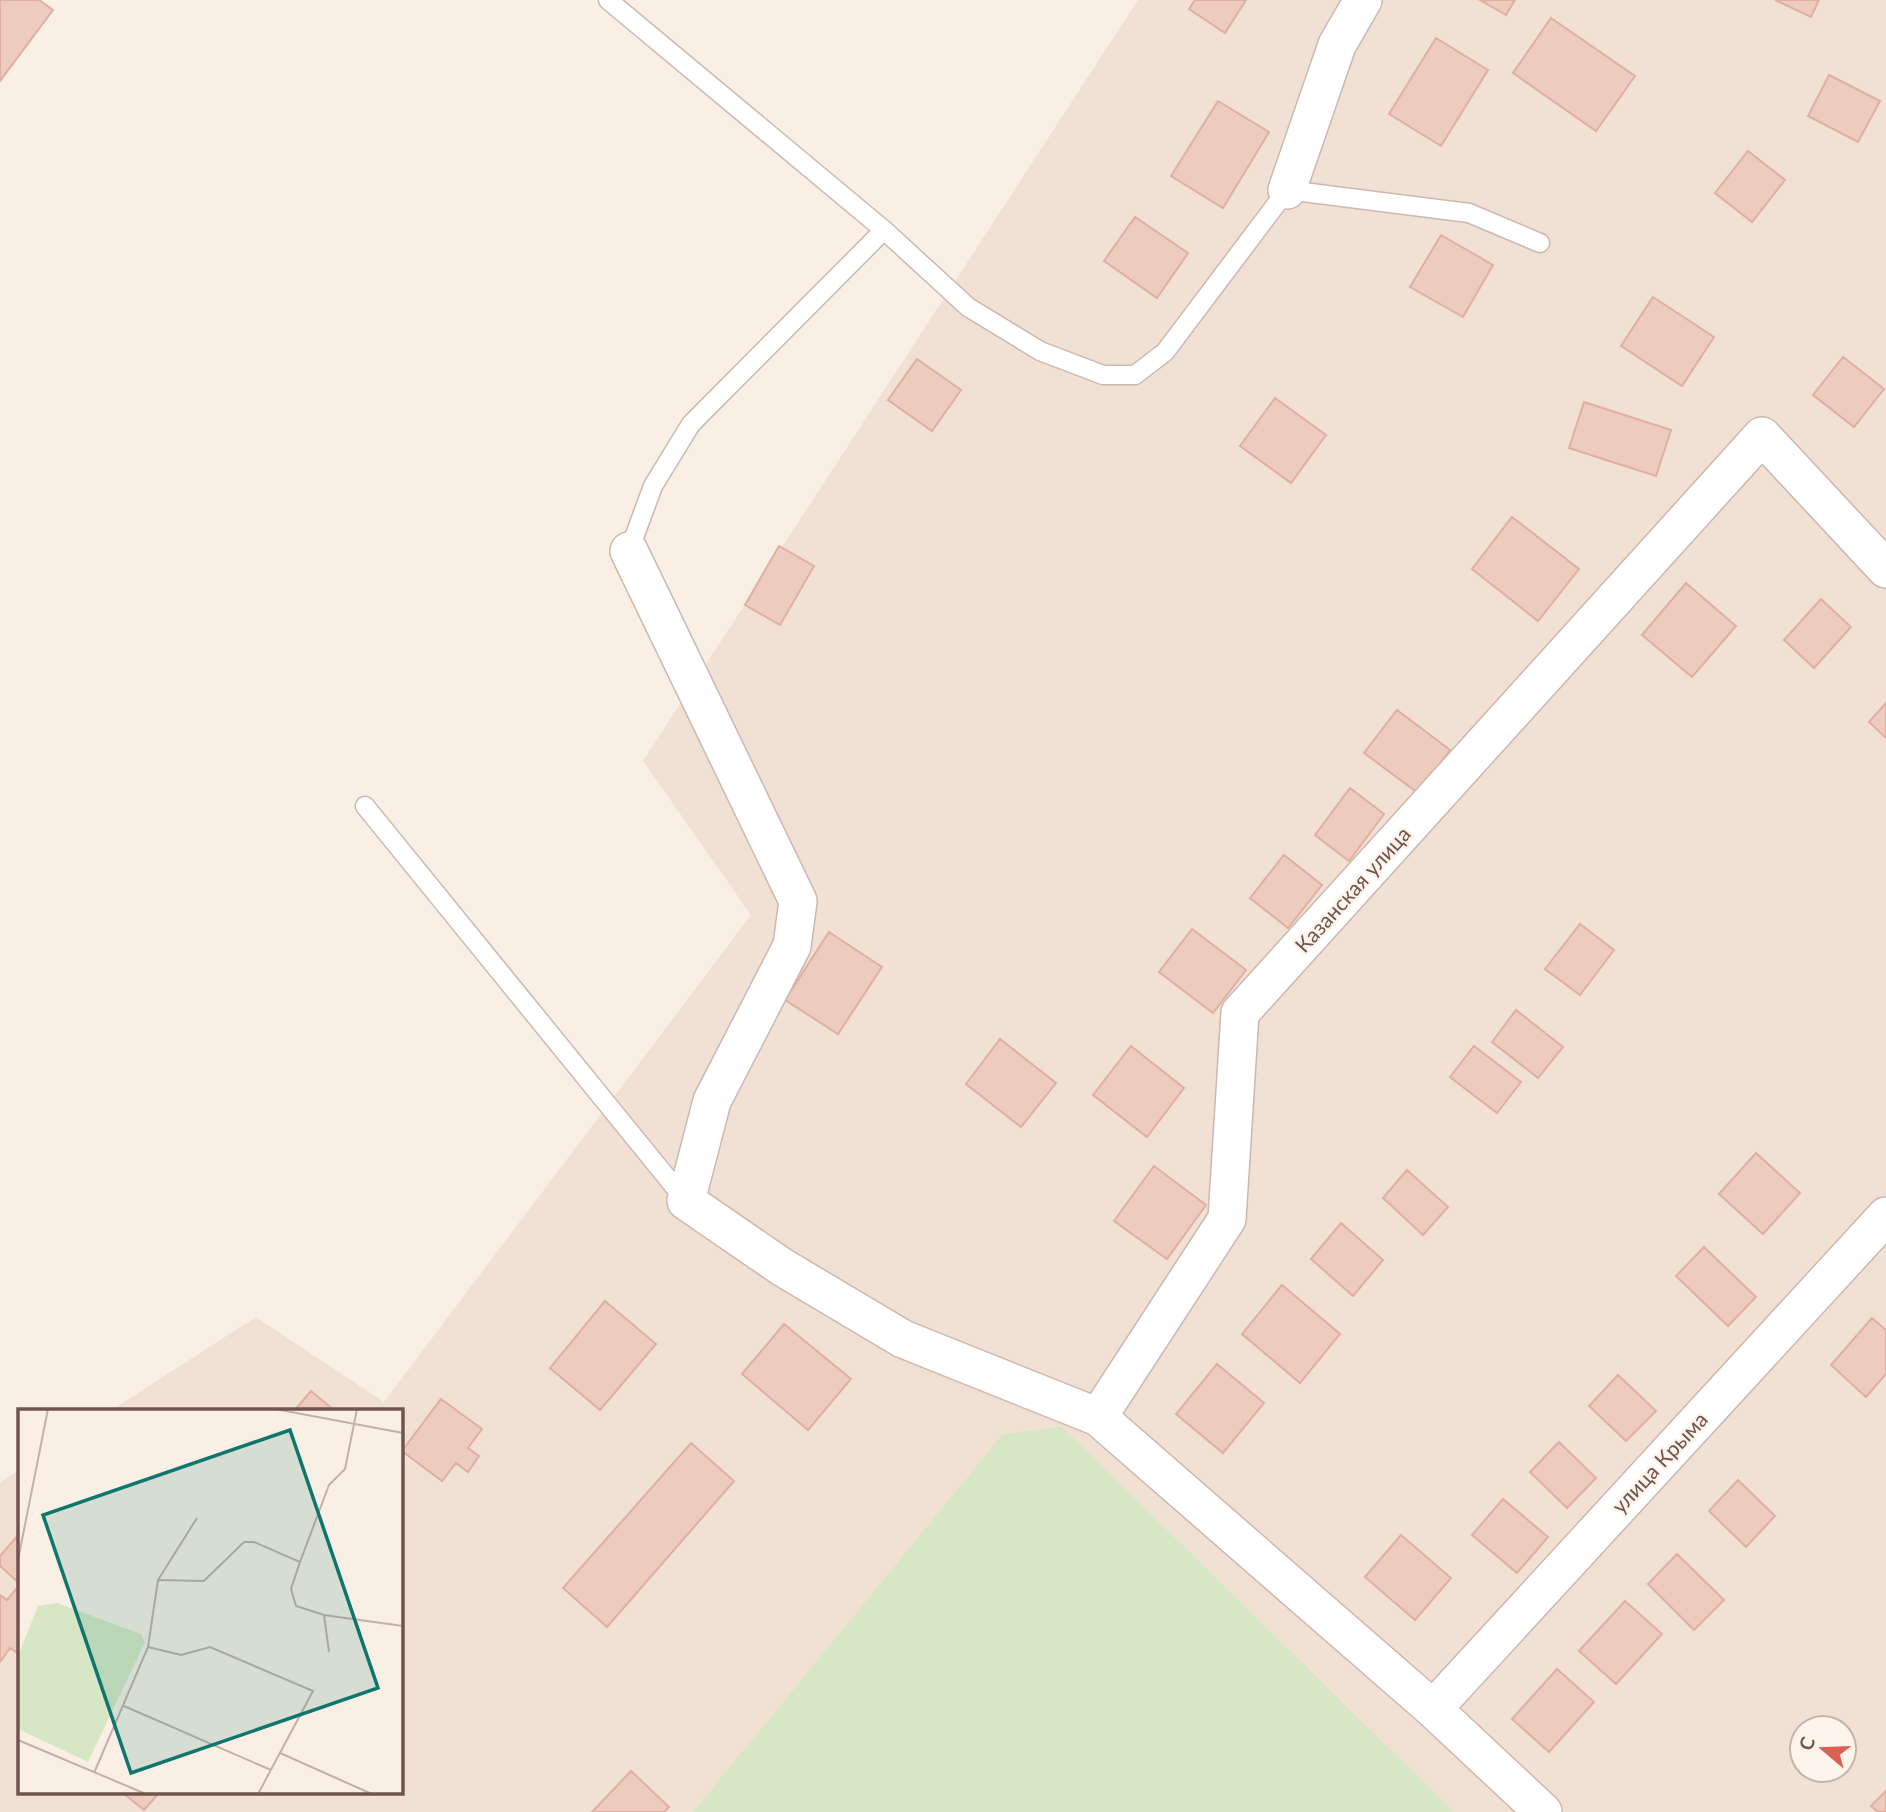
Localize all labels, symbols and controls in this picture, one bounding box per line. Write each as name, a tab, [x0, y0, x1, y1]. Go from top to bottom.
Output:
street label: Казанская улица	[1289, 821, 1415, 957]
street label: улица Крыма	[1606, 1406, 1712, 1518]
inset map	[18, 1409, 402, 1794]
north arrow	[1788, 1714, 1858, 1784]
text: С	[1794, 1733, 1820, 1753]

